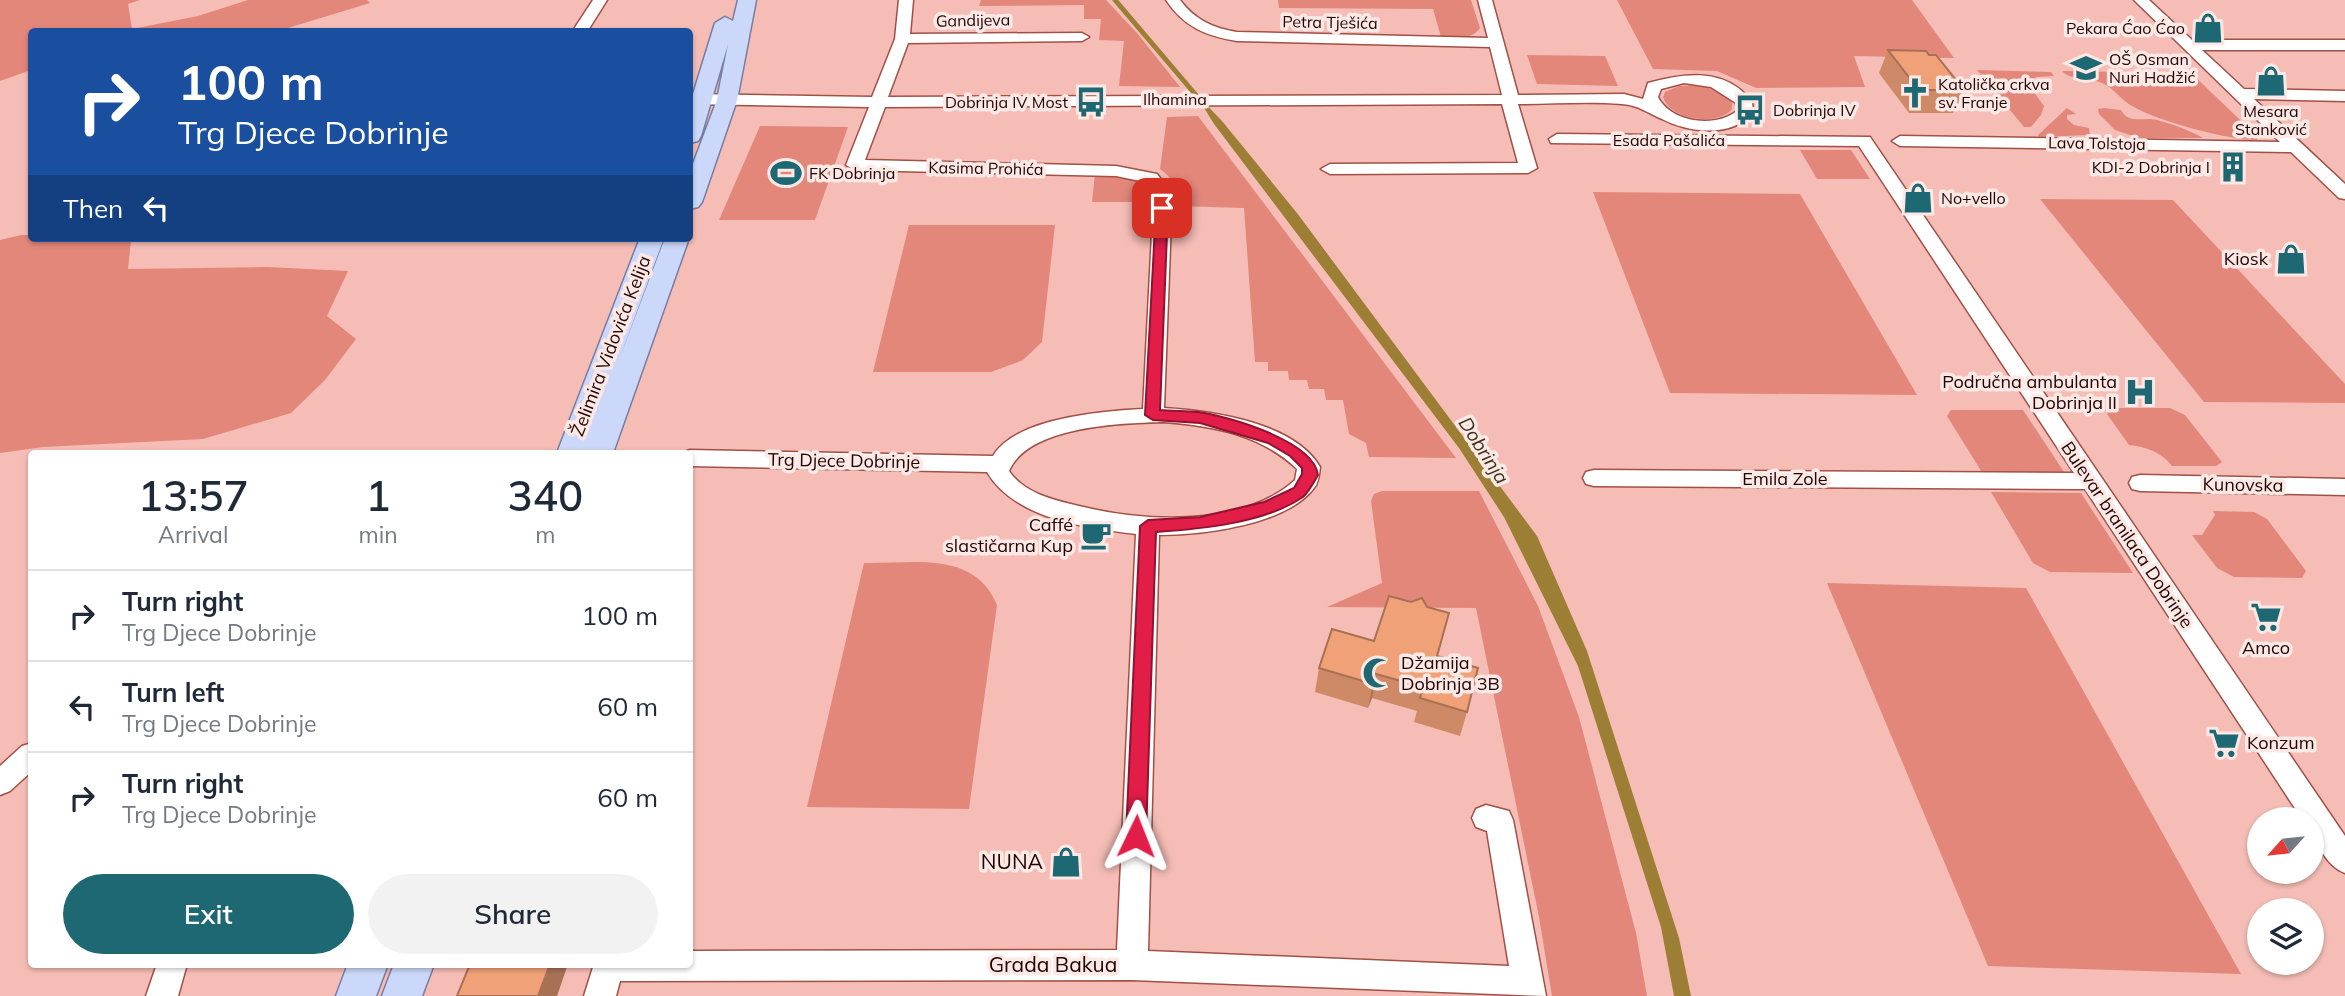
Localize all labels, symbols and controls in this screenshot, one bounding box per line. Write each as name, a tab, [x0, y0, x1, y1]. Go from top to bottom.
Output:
street label: Gandijeva	[936, 9, 1010, 31]
street label: Petra Tješića	[1282, 11, 1378, 33]
shop icon: Pekara Ćao Ćao	[2191, 11, 2225, 45]
place label: Pekara Ćao Ćao	[2066, 18, 2185, 38]
place label: OŠ Osman Nuri Hadžić	[2109, 49, 2196, 87]
text: 100 m	[178, 51, 324, 112]
school or university icon: OŠ Osman Nuri Hadžić	[2069, 51, 2103, 85]
icon: right	[63, 56, 154, 147]
shop icon: Mesara Stanković	[2254, 64, 2288, 98]
place label: Katolička crkva sv. Franje	[1938, 74, 2050, 112]
church icon: Katolička crkva sv. Franje	[1898, 76, 1932, 110]
bus stop icon: Dobrinja IV Most	[1074, 85, 1108, 119]
street label: Ilhamina	[1143, 89, 1207, 109]
place label: Dobrinja IV Most	[945, 92, 1068, 112]
bus stop icon: Dobrinja IV	[1733, 93, 1767, 127]
place label: Dobrinja IV	[1773, 100, 1856, 120]
place label: Mesara Stanković	[2235, 101, 2307, 139]
text: Trg Djece Dobrinje	[178, 112, 449, 152]
street label: Esada Pašalića	[1613, 130, 1725, 150]
street label: Lava Tolstoja	[2048, 132, 2146, 154]
building icon: KDI-2 Dobrinja I	[2216, 150, 2250, 184]
sports icon: FK Dobrinja	[769, 156, 803, 190]
street label: Kasima Prohića	[928, 157, 1044, 179]
place label: KDI-2 Dobrinja I	[2092, 157, 2210, 177]
place label: FK Dobrinja	[809, 163, 895, 183]
pin	[1132, 178, 1192, 238]
shop icon: No+vello	[1901, 181, 1935, 215]
place label: No+vello	[1941, 188, 2006, 208]
icon: left	[137, 189, 175, 227]
icon: arrive	[1143, 189, 1181, 227]
text: Then	[63, 192, 123, 225]
shop icon: Kiosk	[2274, 242, 2308, 276]
place label: Kiosk	[2224, 247, 2269, 270]
street label: Želimira Vidovića Kelija	[565, 252, 656, 439]
place label: Područna ambulanta Dobrinja II	[1942, 370, 2117, 414]
hospital icon: Područna ambulanta Dobrinja II	[2123, 375, 2157, 409]
water label: Dobrinja	[1454, 412, 1514, 488]
street label: Bulevar branilaca Dobrinje	[2056, 437, 2199, 632]
street label: Trg Djece Dobrinje	[768, 448, 920, 473]
street label: Emila Zole	[1742, 467, 1828, 490]
text: 13:57	[138, 469, 249, 522]
text: 1	[365, 469, 391, 522]
text: 340	[508, 469, 583, 522]
street label: Kunovska	[2203, 472, 2284, 497]
place label: Caffé slastičarna Kup	[945, 513, 1073, 557]
cafe icon: Caffé slastičarna Kup	[1079, 518, 1113, 552]
text: Arrival	[158, 520, 228, 549]
text: min	[358, 520, 398, 549]
text: m	[535, 520, 555, 549]
text: Turn right	[122, 585, 243, 618]
icon: right	[63, 597, 101, 635]
text: 100 m	[582, 599, 658, 632]
supermarket icon: Amco	[2249, 600, 2283, 634]
text: Trg Djece Dobrinje	[122, 618, 316, 647]
place label: Amco	[2242, 636, 2290, 659]
place label: Džamija Dobrinja 3B	[1401, 651, 1500, 695]
mosque icon: Džamija Dobrinja 3B	[1361, 656, 1395, 690]
text: Turn left	[122, 676, 224, 709]
icon: left	[63, 688, 101, 726]
text: 60 m	[597, 690, 658, 723]
text: Trg Djece Dobrinje	[122, 709, 316, 738]
supermarket icon: Konzum	[2207, 726, 2241, 760]
place label: Konzum	[2247, 731, 2315, 754]
text: Turn right	[122, 767, 243, 800]
icon: right	[63, 779, 101, 817]
text: 60 m	[597, 781, 658, 814]
position arrow	[1099, 799, 1173, 873]
text: Trg Djece Dobrinje	[122, 800, 316, 829]
north arrow	[2247, 807, 2324, 884]
map controls	[2247, 807, 2324, 975]
shop icon: NUNA	[1049, 845, 1083, 879]
place label: NUNA	[981, 848, 1044, 874]
button: Exit	[63, 874, 354, 954]
button: Share	[368, 874, 658, 954]
button: layers	[2247, 898, 2324, 975]
street label: Grada Bakua	[989, 951, 1117, 977]

